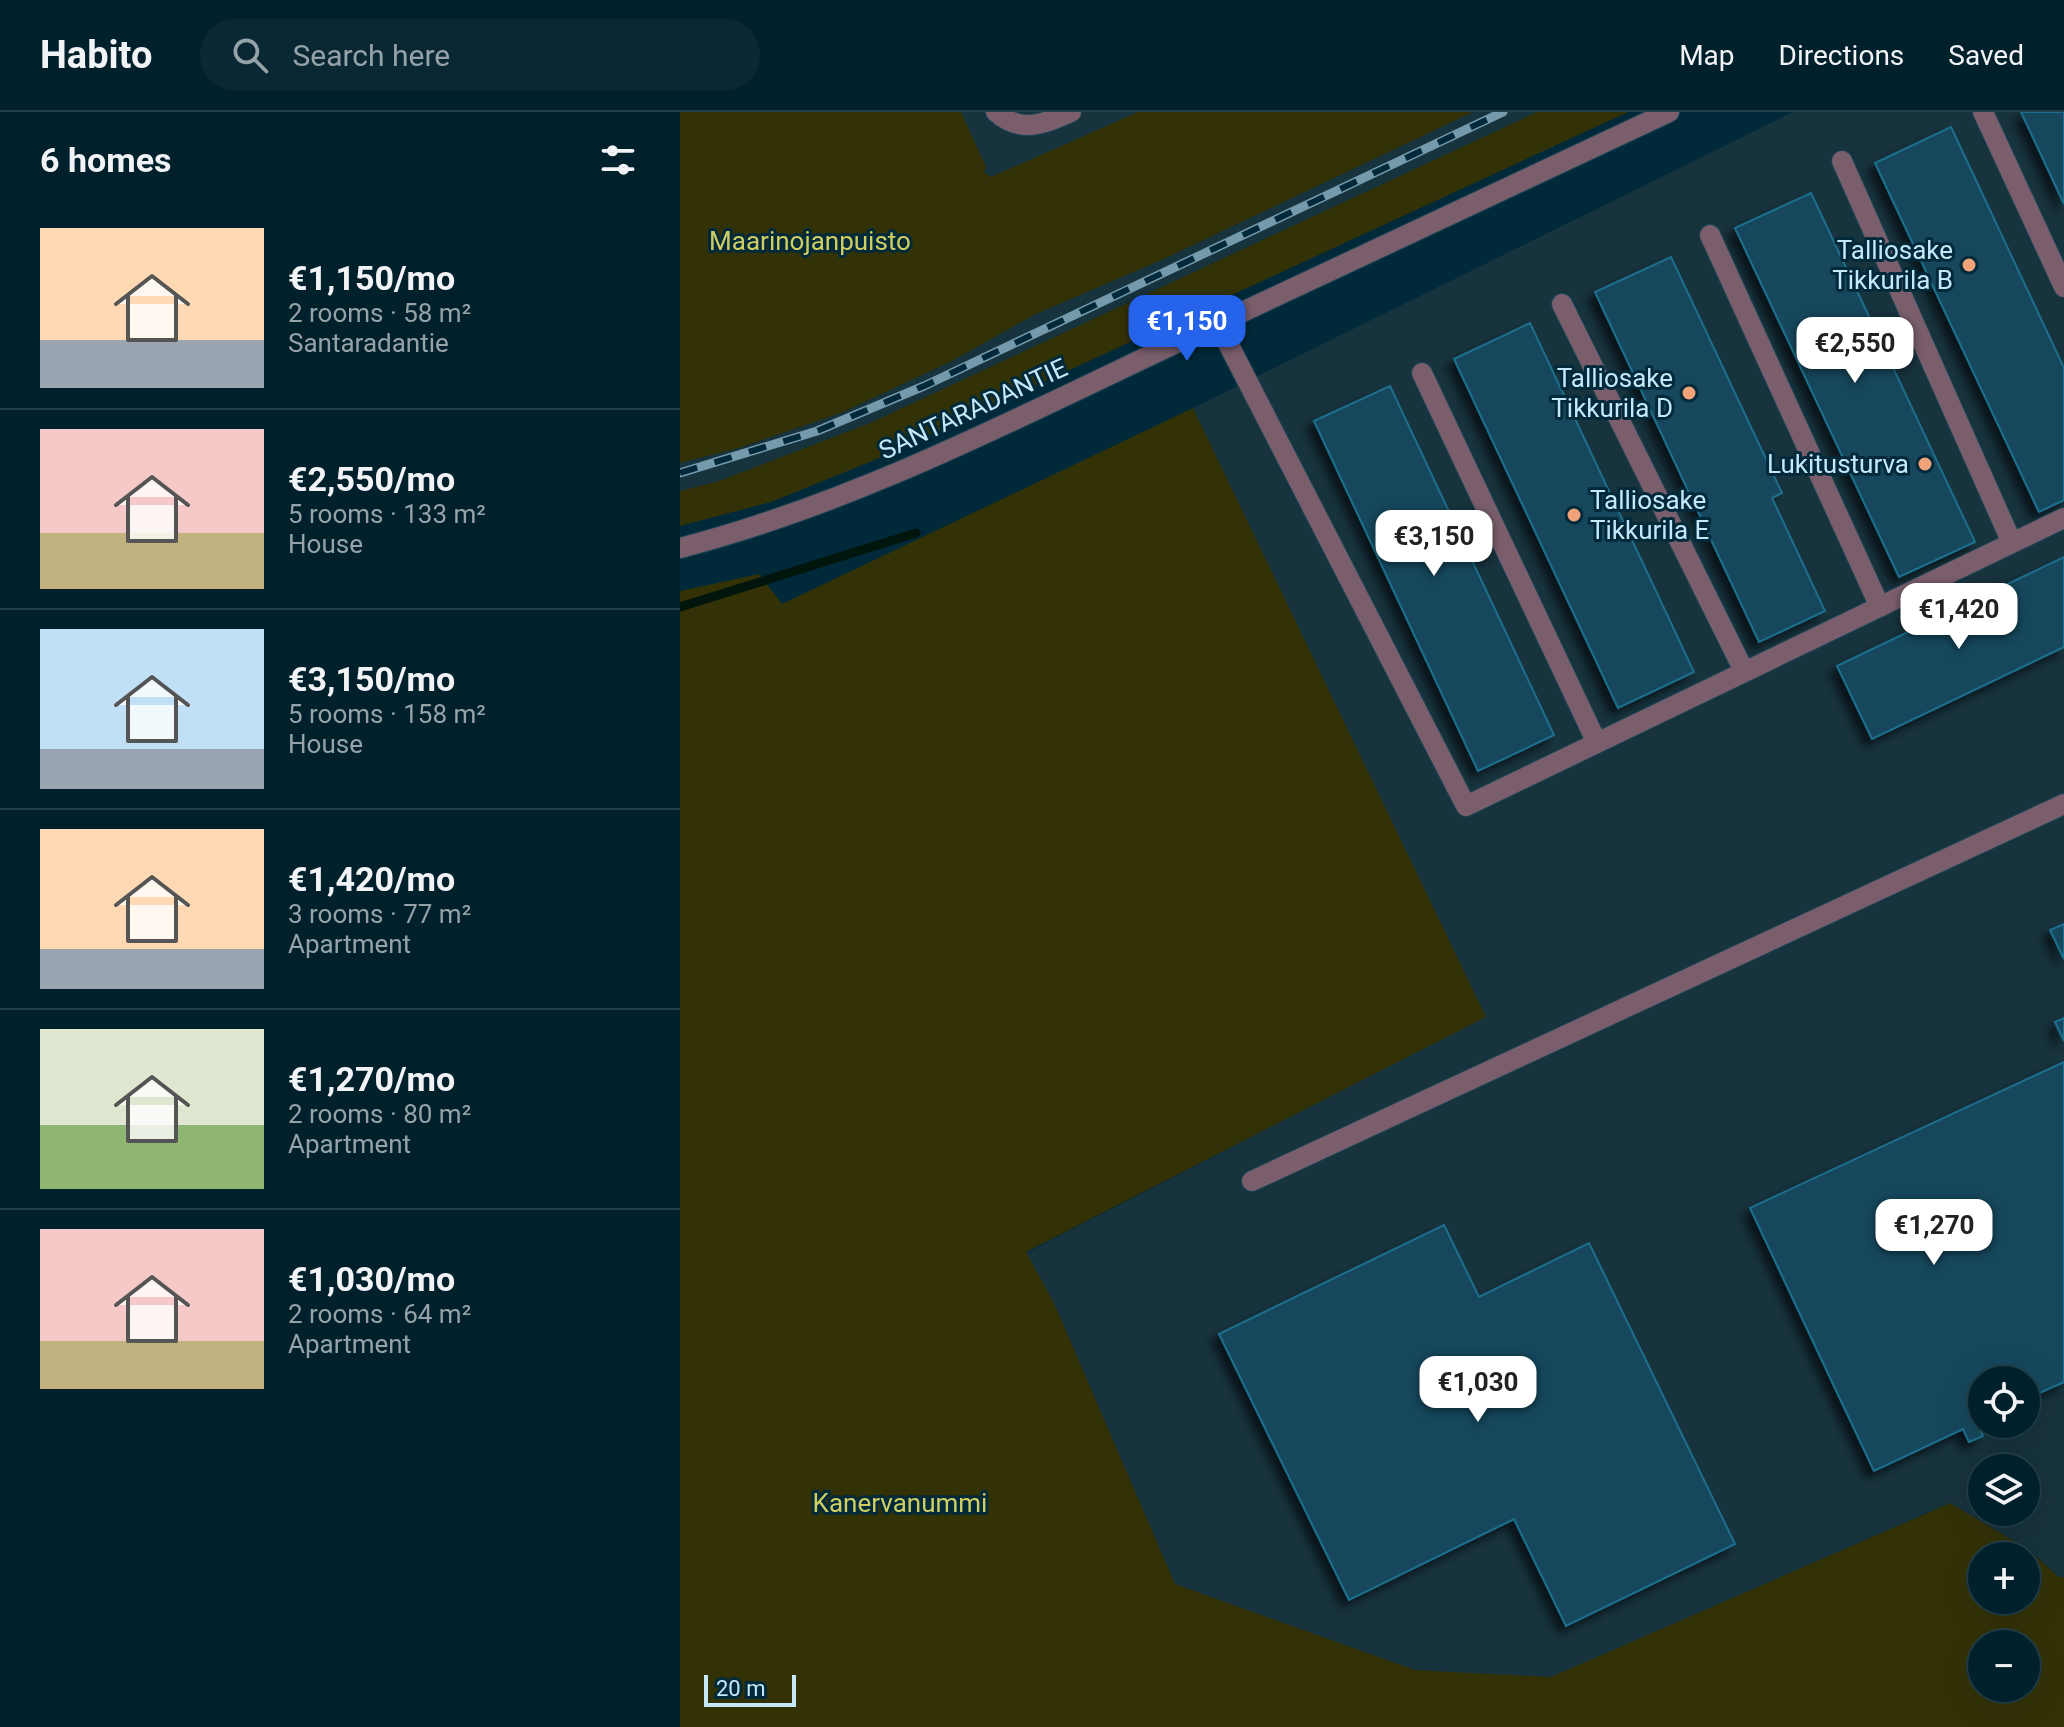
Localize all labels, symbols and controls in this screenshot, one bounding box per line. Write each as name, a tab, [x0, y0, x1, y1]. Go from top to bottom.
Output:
search box	[200, 19, 760, 91]
text: Habito	[40, 33, 152, 77]
icon: search	[228, 33, 272, 77]
text: Search here	[292, 38, 450, 73]
text: Map	[1679, 39, 1735, 72]
text: Directions	[1779, 39, 1904, 72]
text: Saved	[1948, 39, 2024, 72]
icon: filters	[596, 138, 640, 182]
text: 6 homes	[40, 140, 171, 180]
park label: Maarinojanpuisto	[709, 226, 911, 256]
place label: Talliosake Tikkurila B	[1832, 235, 1953, 295]
marker: Talliosake Tikkurila B	[1960, 256, 1978, 274]
text: €1,150/mo	[288, 258, 455, 298]
icon: home	[104, 260, 200, 356]
pin: €1,150	[1122, 295, 1252, 363]
text: 2 rooms · 58 m²	[288, 298, 471, 328]
text: €1,150	[1147, 306, 1227, 336]
pin: €2,550	[1790, 317, 1920, 385]
text: Santaradantie	[288, 328, 449, 358]
text: €2,550	[1815, 328, 1895, 358]
street label: SANTARADANTIE	[874, 352, 1072, 466]
place label: Talliosake Tikkurila D	[1551, 363, 1673, 423]
marker: Talliosake Tikkurila D	[1680, 384, 1698, 402]
place label: Lukitusturva	[1767, 449, 1909, 479]
marker: Lukitusturva	[1916, 455, 1934, 473]
text: €2,550/mo	[288, 459, 455, 499]
icon: home	[104, 461, 200, 557]
place label: Talliosake Tikkurila E	[1590, 485, 1709, 545]
text: 5 rooms · 133 m²	[288, 499, 486, 529]
marker: Talliosake Tikkurila E	[1565, 506, 1583, 524]
pin: €3,150	[1369, 510, 1499, 578]
text: €3,150	[1394, 521, 1474, 551]
text: House	[288, 529, 363, 559]
pin: €1,420	[1894, 583, 2024, 651]
text: €1,420	[1919, 594, 1999, 624]
text: €3,150/mo	[288, 659, 455, 699]
icon: home	[104, 661, 200, 757]
text: 5 rooms · 158 m²	[288, 699, 486, 729]
text: House	[288, 729, 363, 759]
text: €1,420/mo	[288, 859, 455, 899]
icon: home	[104, 861, 200, 957]
text: 3 rooms · 77 m²	[288, 899, 471, 929]
text: Apartment	[288, 929, 411, 959]
text: €1,270/mo	[288, 1059, 455, 1099]
icon: home	[104, 1061, 200, 1157]
text: 2 rooms · 80 m²	[288, 1099, 471, 1129]
text: Apartment	[288, 1129, 411, 1159]
pin: €1,270	[1869, 1199, 1999, 1267]
text: €1,270	[1894, 1210, 1974, 1240]
text: €1,030/mo	[288, 1259, 455, 1299]
icon: home	[104, 1261, 200, 1357]
text: 2 rooms · 64 m²	[288, 1299, 471, 1329]
text: Apartment	[288, 1329, 411, 1359]
pin: €1,030	[1413, 1356, 1543, 1424]
map controls	[1968, 1366, 2040, 1702]
button: locate	[1968, 1366, 2040, 1438]
text: €1,030	[1438, 1367, 1518, 1397]
button: layers	[1968, 1454, 2040, 1526]
park label: Kanervanummi	[813, 1488, 987, 1518]
button: +	[1968, 1542, 2040, 1614]
button: −	[1968, 1630, 2040, 1702]
scale bar	[704, 1671, 796, 1707]
text: 20 m	[716, 1676, 765, 1701]

